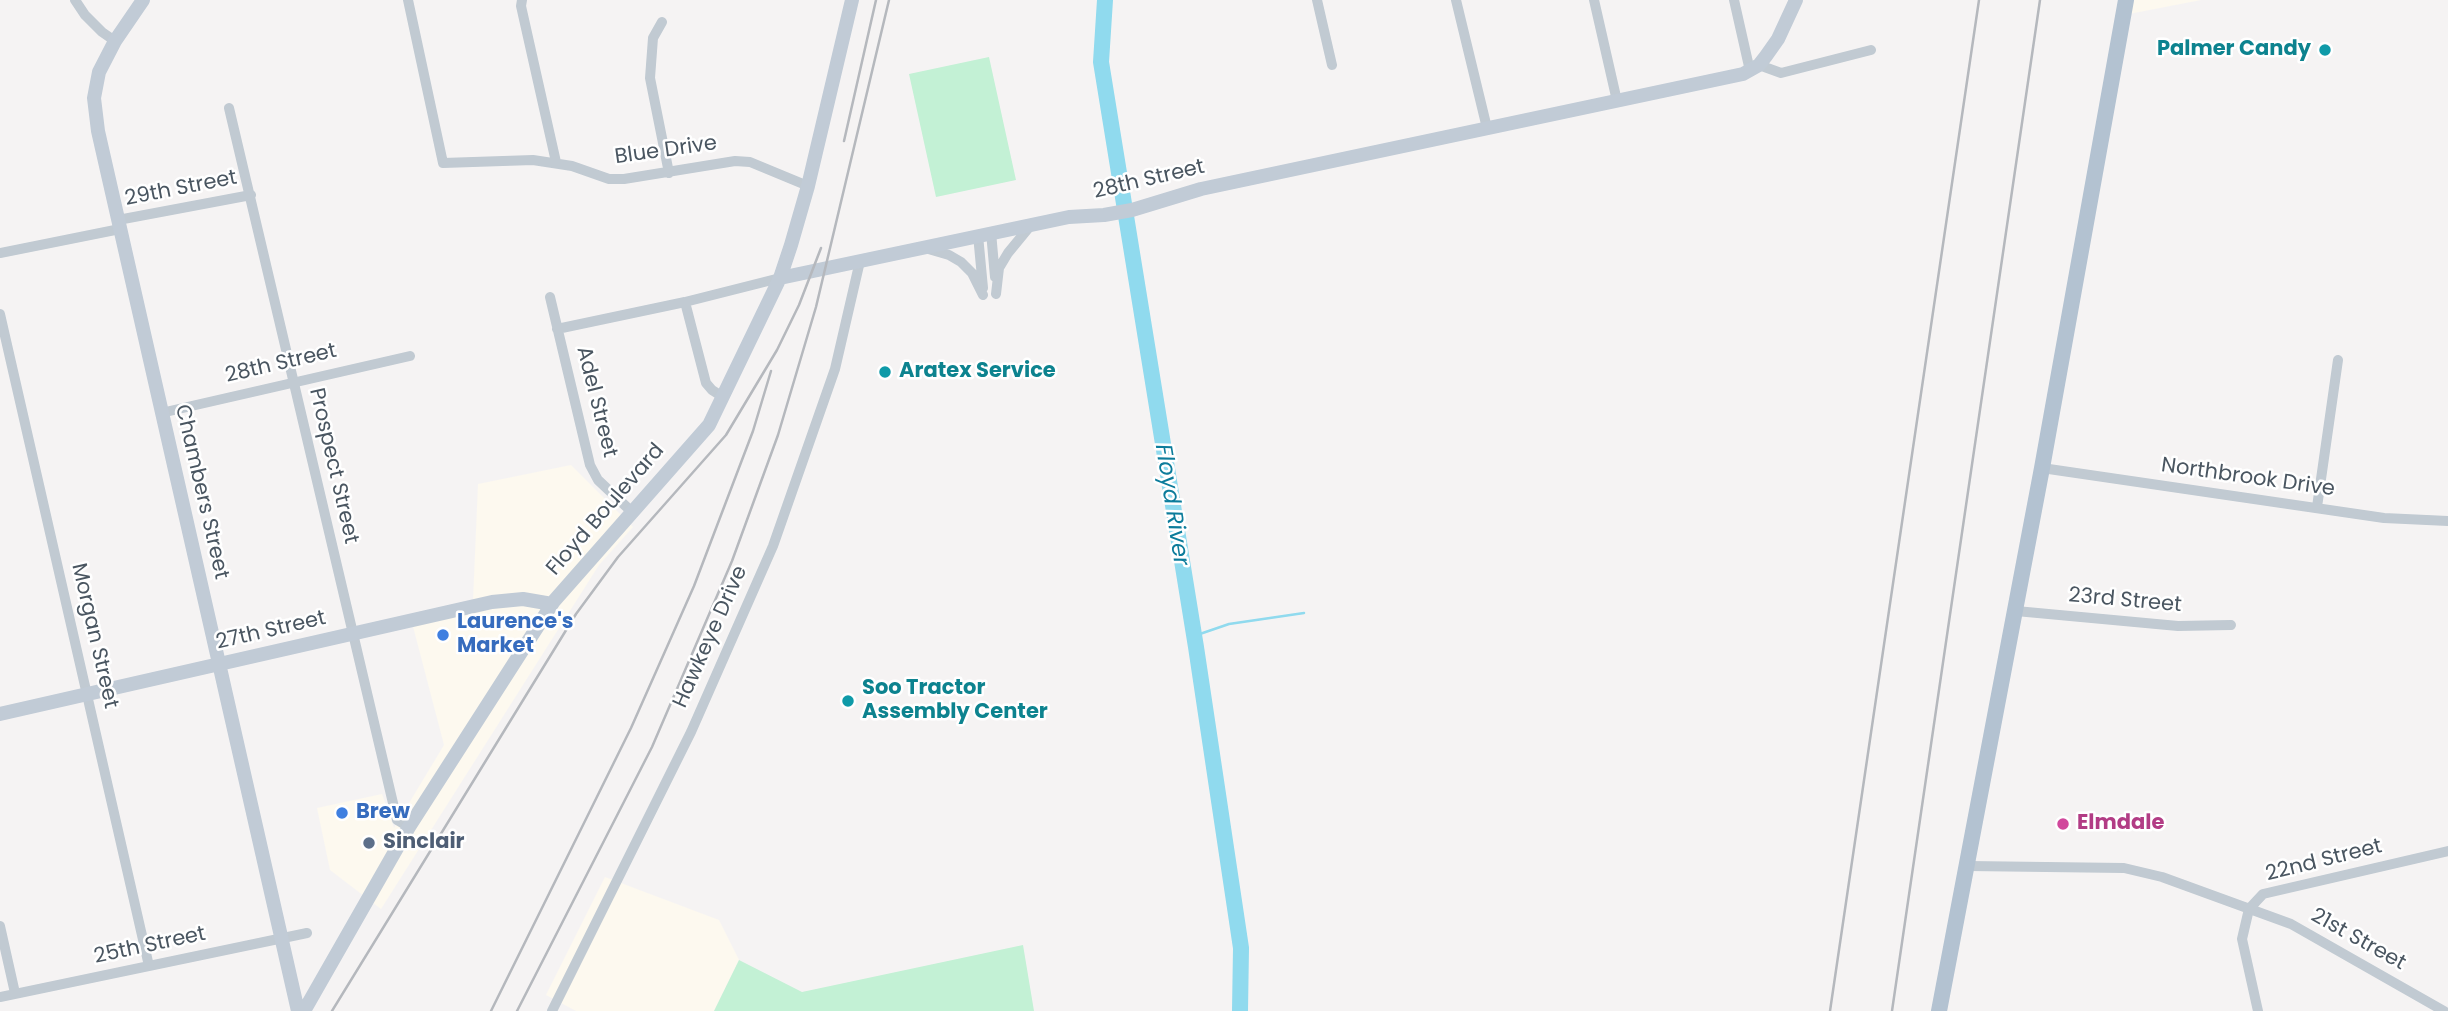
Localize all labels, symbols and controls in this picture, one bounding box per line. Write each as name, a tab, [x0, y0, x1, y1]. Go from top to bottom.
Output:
place label: Palmer Candy	[2157, 37, 2311, 63]
marker: Palmer Candy	[2317, 42, 2333, 58]
street label: Blue Drive	[613, 131, 719, 171]
street label: 28th Street	[1091, 155, 1207, 205]
street label: 29th Street	[123, 166, 239, 212]
street label: 28th Street	[223, 339, 339, 389]
street label: Adel Street	[570, 344, 622, 460]
place label: Aratex Service	[899, 359, 1056, 385]
marker: Aratex Service	[877, 364, 893, 380]
street label: Prospect Street	[303, 386, 363, 546]
street label: Chambers Street	[169, 402, 233, 582]
street label: Floyd Boulevard	[542, 439, 670, 581]
water label: Floyd River	[1148, 442, 1194, 568]
street label: Northbrook Drive	[2160, 453, 2336, 503]
street label: Morgan Street	[65, 561, 123, 711]
street label: Hawkeye Drive	[668, 562, 754, 712]
street label: 23rd Street	[2067, 583, 2183, 619]
street label: 27th Street	[214, 606, 328, 656]
place label: Laurence's Market	[457, 610, 574, 660]
marker: Laurence's Market	[435, 627, 451, 643]
place label: Soo Tractor Assembly Center	[862, 676, 1048, 726]
marker: Soo Tractor Assembly Center	[840, 693, 856, 709]
place label: Brew	[356, 800, 410, 826]
marker: Brew	[334, 805, 350, 821]
place label: Elmdale	[2077, 811, 2164, 837]
marker: Elmdale	[2055, 816, 2071, 832]
place label: Sinclair	[383, 830, 465, 856]
street label: 22nd Street	[2263, 834, 2385, 888]
marker: Sinclair	[361, 835, 377, 851]
street label: 21st Street	[2306, 904, 2410, 976]
street label: 25th Street	[92, 922, 208, 970]

